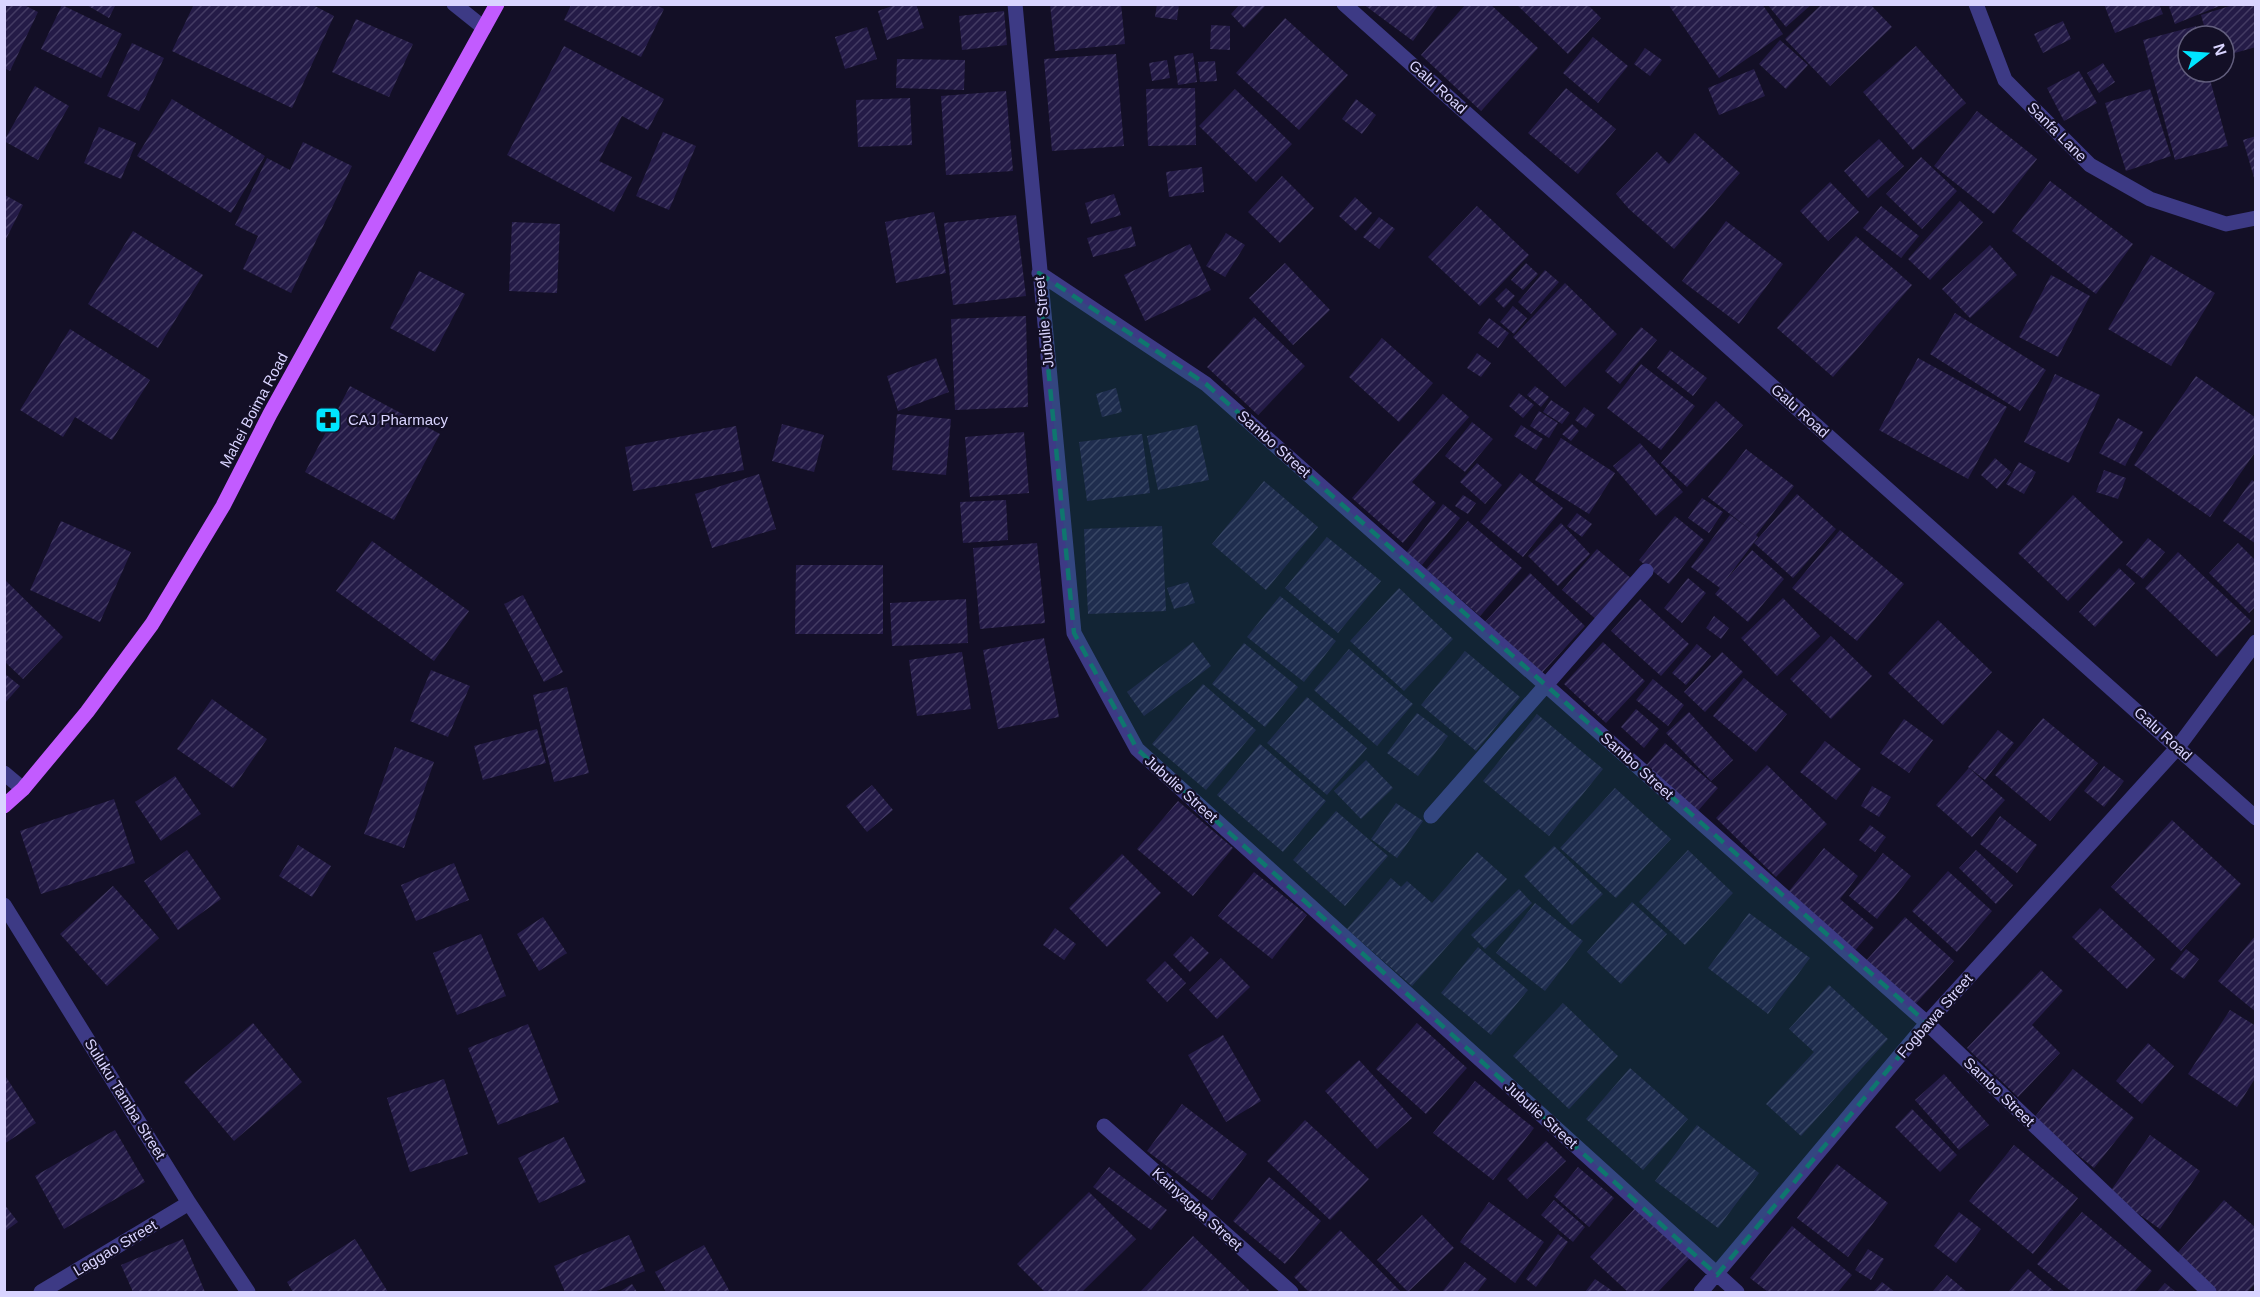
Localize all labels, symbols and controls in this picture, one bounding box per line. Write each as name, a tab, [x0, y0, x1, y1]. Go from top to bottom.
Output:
north arrow	[2176, 24, 2236, 84]
text: N	[2210, 42, 2230, 58]
street label: Galu Road	[1406, 56, 1471, 117]
street label: Sanfa Lane	[2024, 99, 2090, 165]
street label: Jubulie Street	[1030, 275, 1057, 369]
street label: Mahei Boima Road	[216, 349, 291, 470]
street label: Galu Road	[1768, 380, 1833, 441]
pharmacy icon: CAJ Pharmacy	[313, 405, 343, 435]
street label: Sambo Street	[1235, 407, 1315, 481]
place label: CAJ Pharmacy	[348, 411, 449, 428]
street label: Galu Road	[2131, 703, 2196, 764]
street label: Sambo Street	[1598, 729, 1678, 803]
street label: Jubulie Street	[1142, 752, 1222, 826]
street label: Fogbawa Street	[1893, 970, 1976, 1061]
street label: Suluku Tamba Street	[81, 1035, 170, 1163]
street label: Sambo Street	[1960, 1054, 2039, 1130]
street label: Jubulie Street	[1502, 1078, 1582, 1152]
street label: Kainyagba Street	[1149, 1164, 1246, 1254]
street label: Laggao Street	[70, 1216, 160, 1279]

